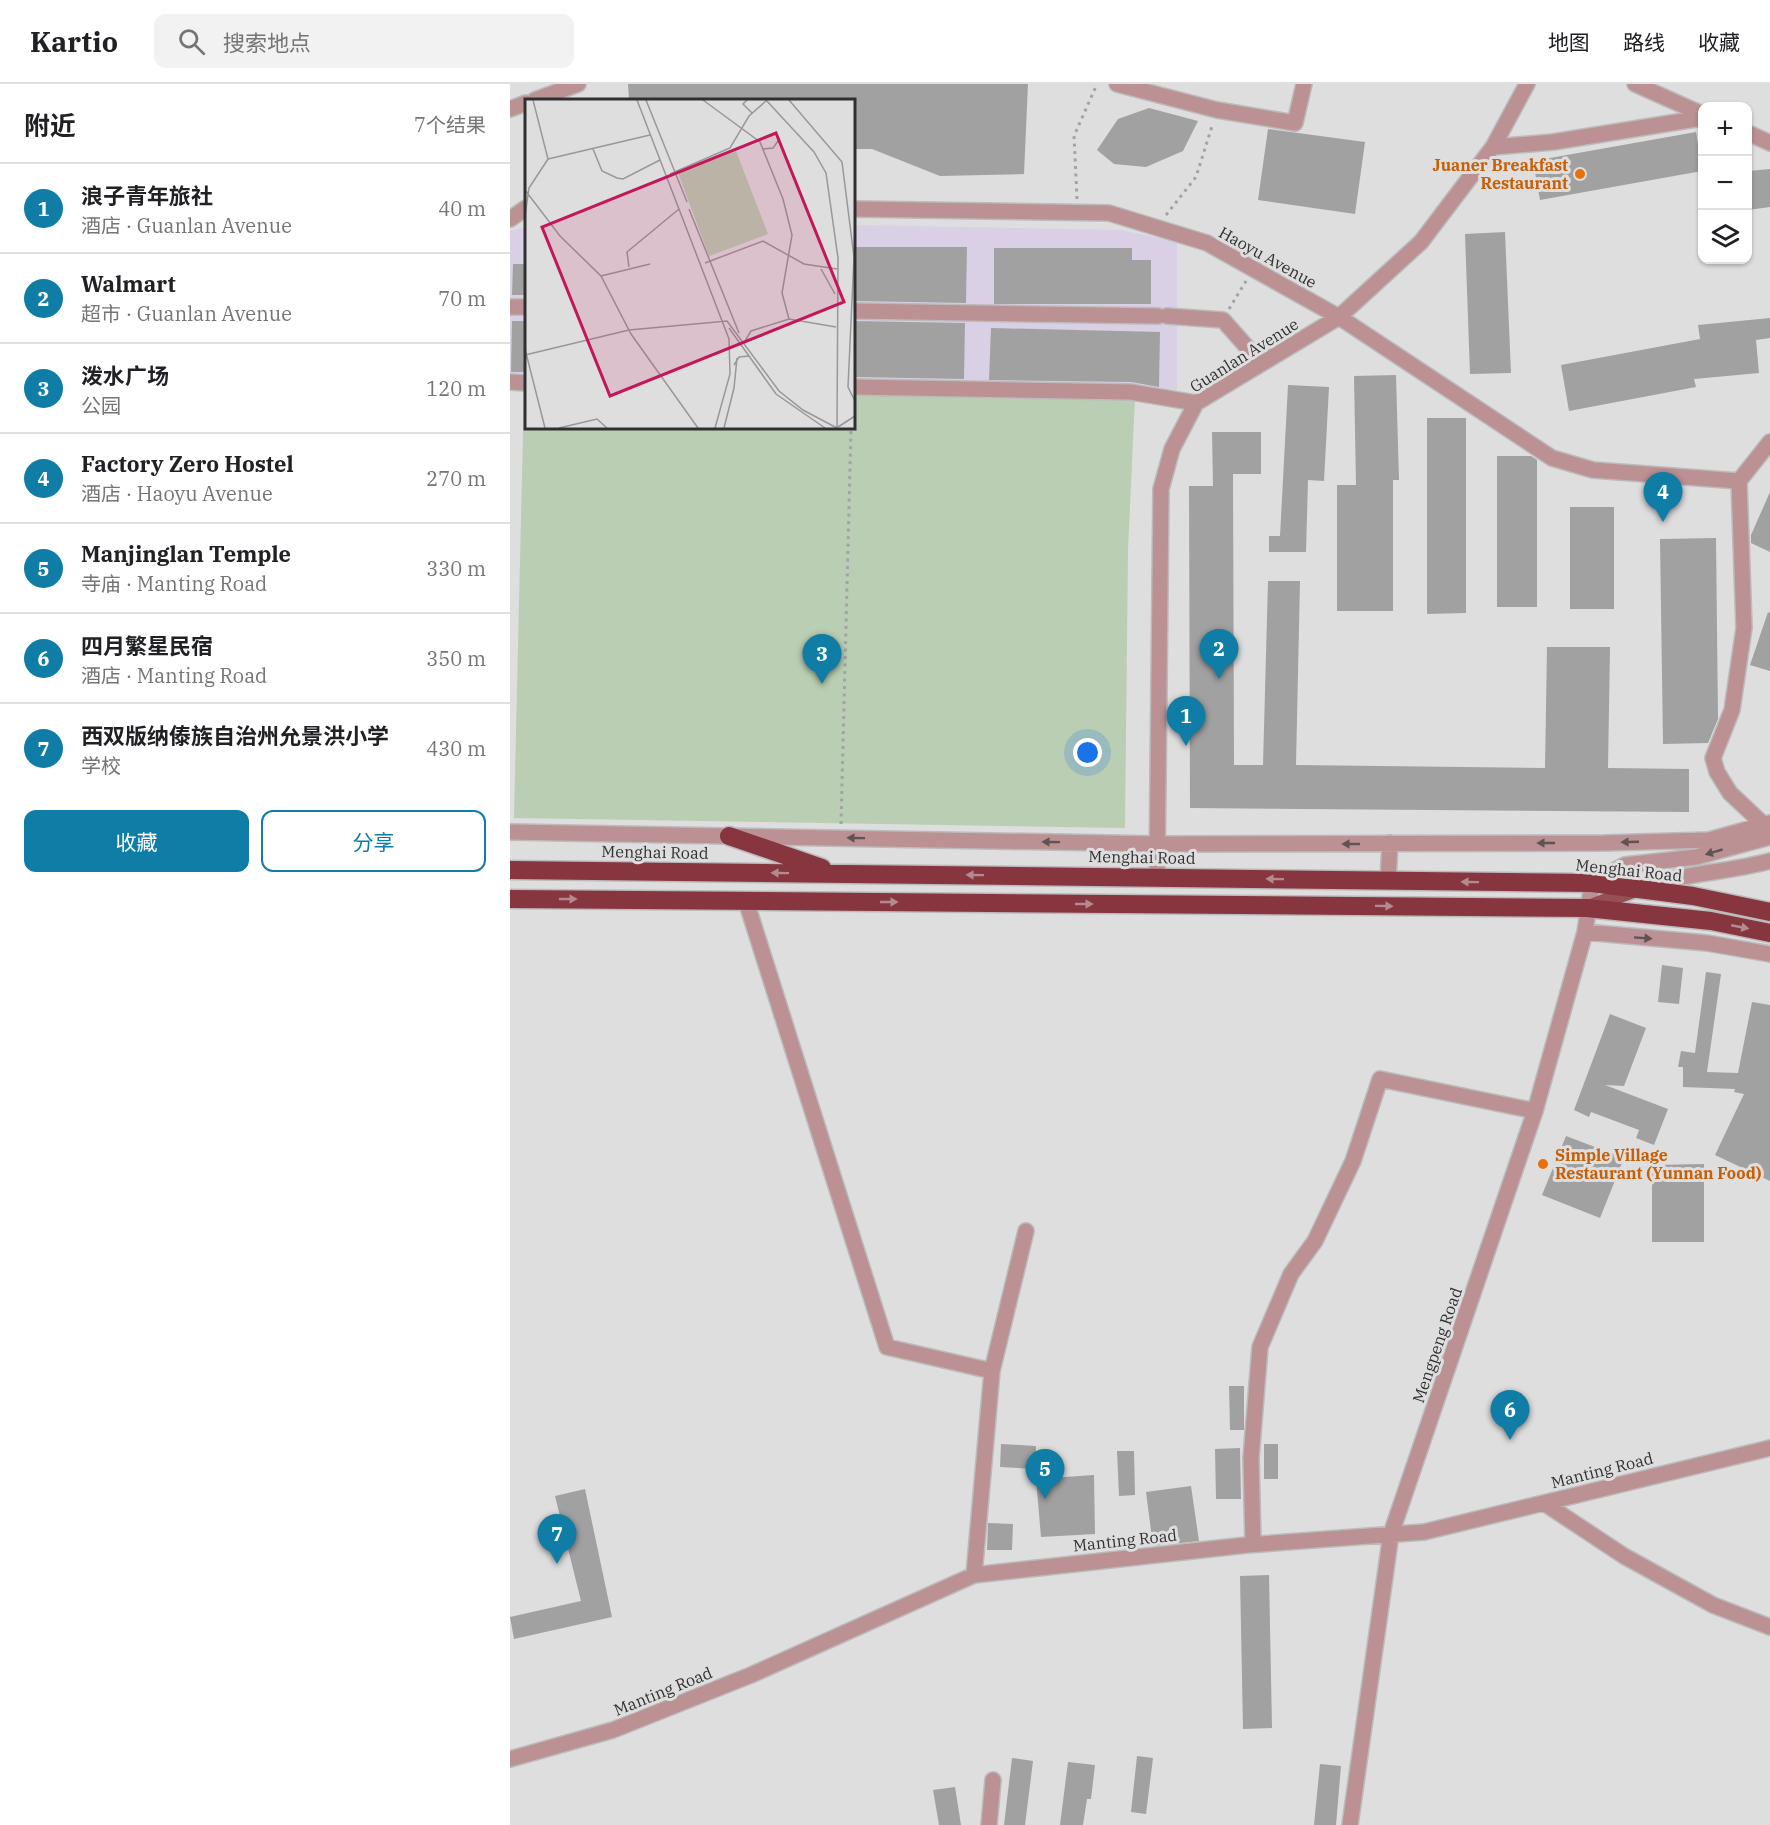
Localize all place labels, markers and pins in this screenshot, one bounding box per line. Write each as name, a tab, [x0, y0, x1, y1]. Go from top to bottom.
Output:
place label: Juaner Breakfast Restaurant	[1433, 155, 1568, 193]
marker: Juaner Breakfast Restaurant	[1573, 167, 1587, 181]
pin: 4	[1644, 472, 1682, 522]
pin: 2	[1200, 630, 1238, 679]
pin: 3	[802, 634, 842, 684]
pin: 1	[1166, 696, 1206, 746]
place label: Simple Village Restaurant (Yunnan Food)	[1555, 1145, 1762, 1183]
marker: Simple Village Restaurant (Yunnan Food)	[1536, 1157, 1550, 1171]
pin: 6	[1490, 1390, 1530, 1440]
pin: 5	[1026, 1450, 1064, 1499]
pin: 7	[538, 1514, 576, 1564]

